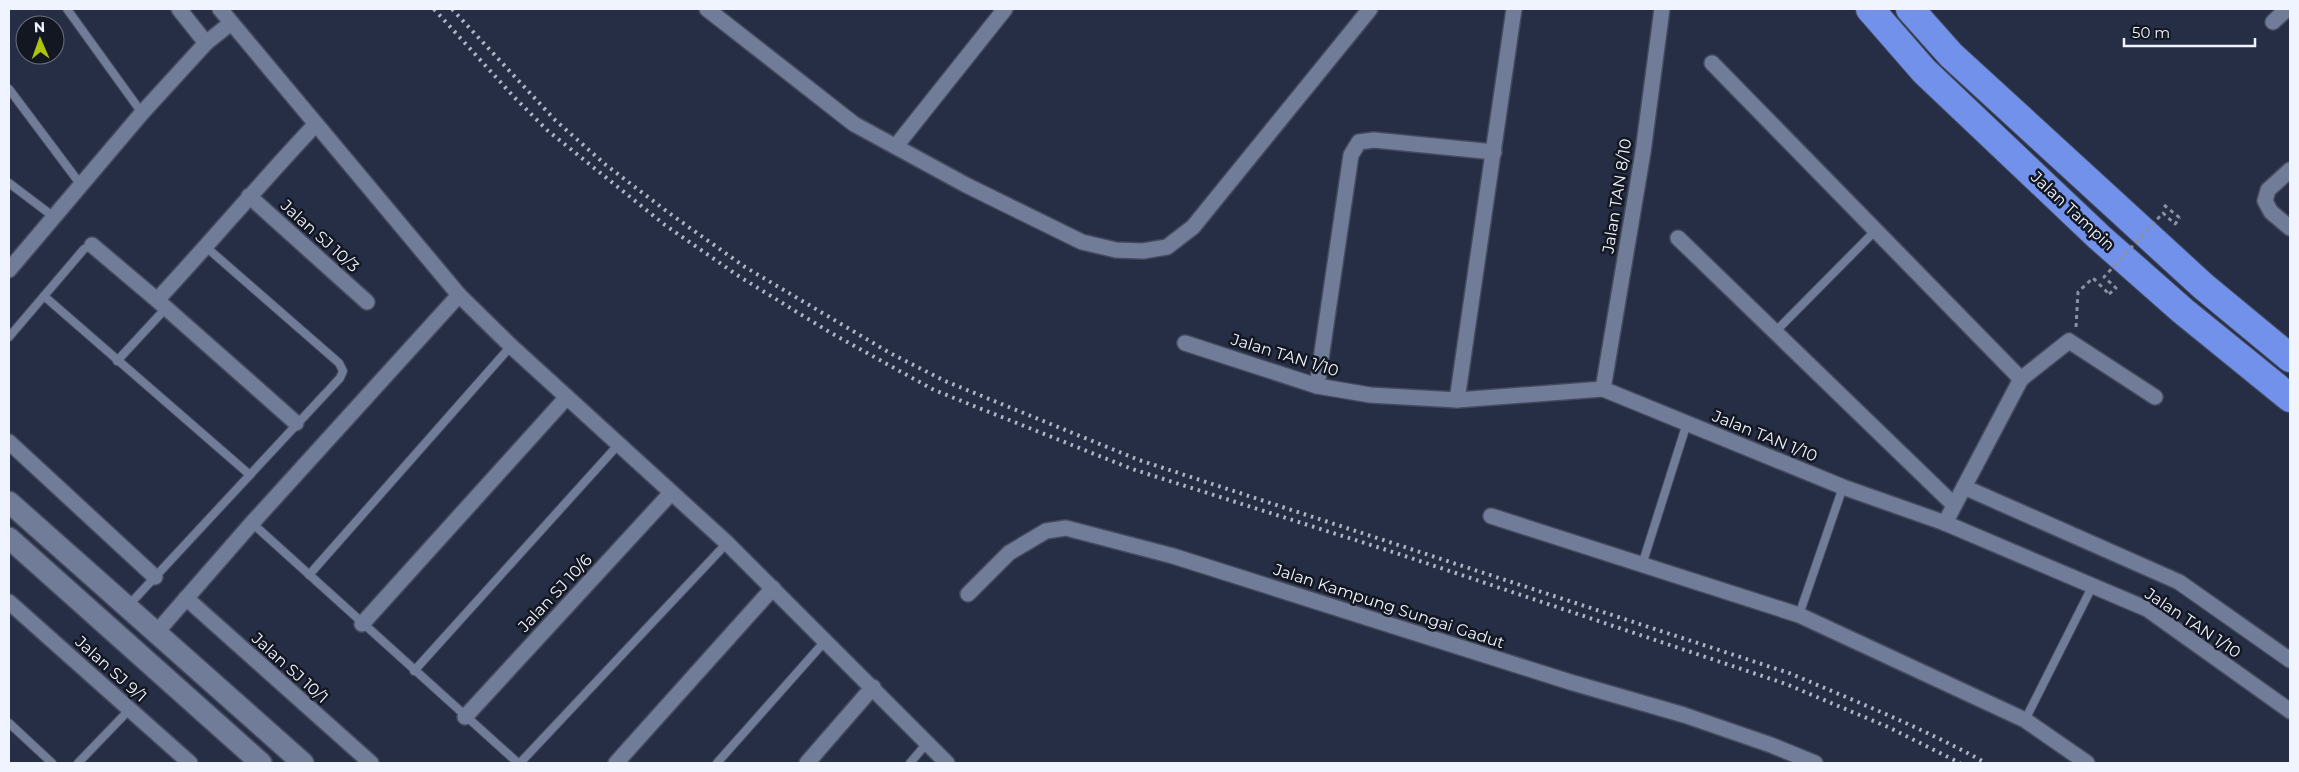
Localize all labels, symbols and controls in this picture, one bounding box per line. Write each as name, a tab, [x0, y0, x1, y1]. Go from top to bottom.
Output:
north arrow	[15, 15, 65, 65]
scale bar	[2124, 15, 2255, 47]
text: N	[34, 18, 46, 36]
text: 50 m	[2132, 23, 2170, 42]
street label: Jalan TAN 8/10	[1598, 137, 1635, 256]
street label: Jalan Tampin	[2027, 167, 2119, 255]
street label: Jalan SJ 10/3	[276, 195, 363, 276]
street label: Jalan TAN 1/10	[1228, 329, 1341, 380]
street label: Jalan TAN 1/10	[1709, 406, 1820, 466]
street label: Jalan SJ 10/6	[514, 550, 596, 636]
street label: Jalan Kampung Sungai Gadut	[1270, 559, 1507, 653]
street label: Jalan TAN 1/10	[2141, 583, 2245, 662]
street label: Jalan SJ 10/1	[247, 628, 332, 707]
street label: Jalan SJ 9/1	[71, 631, 151, 706]

